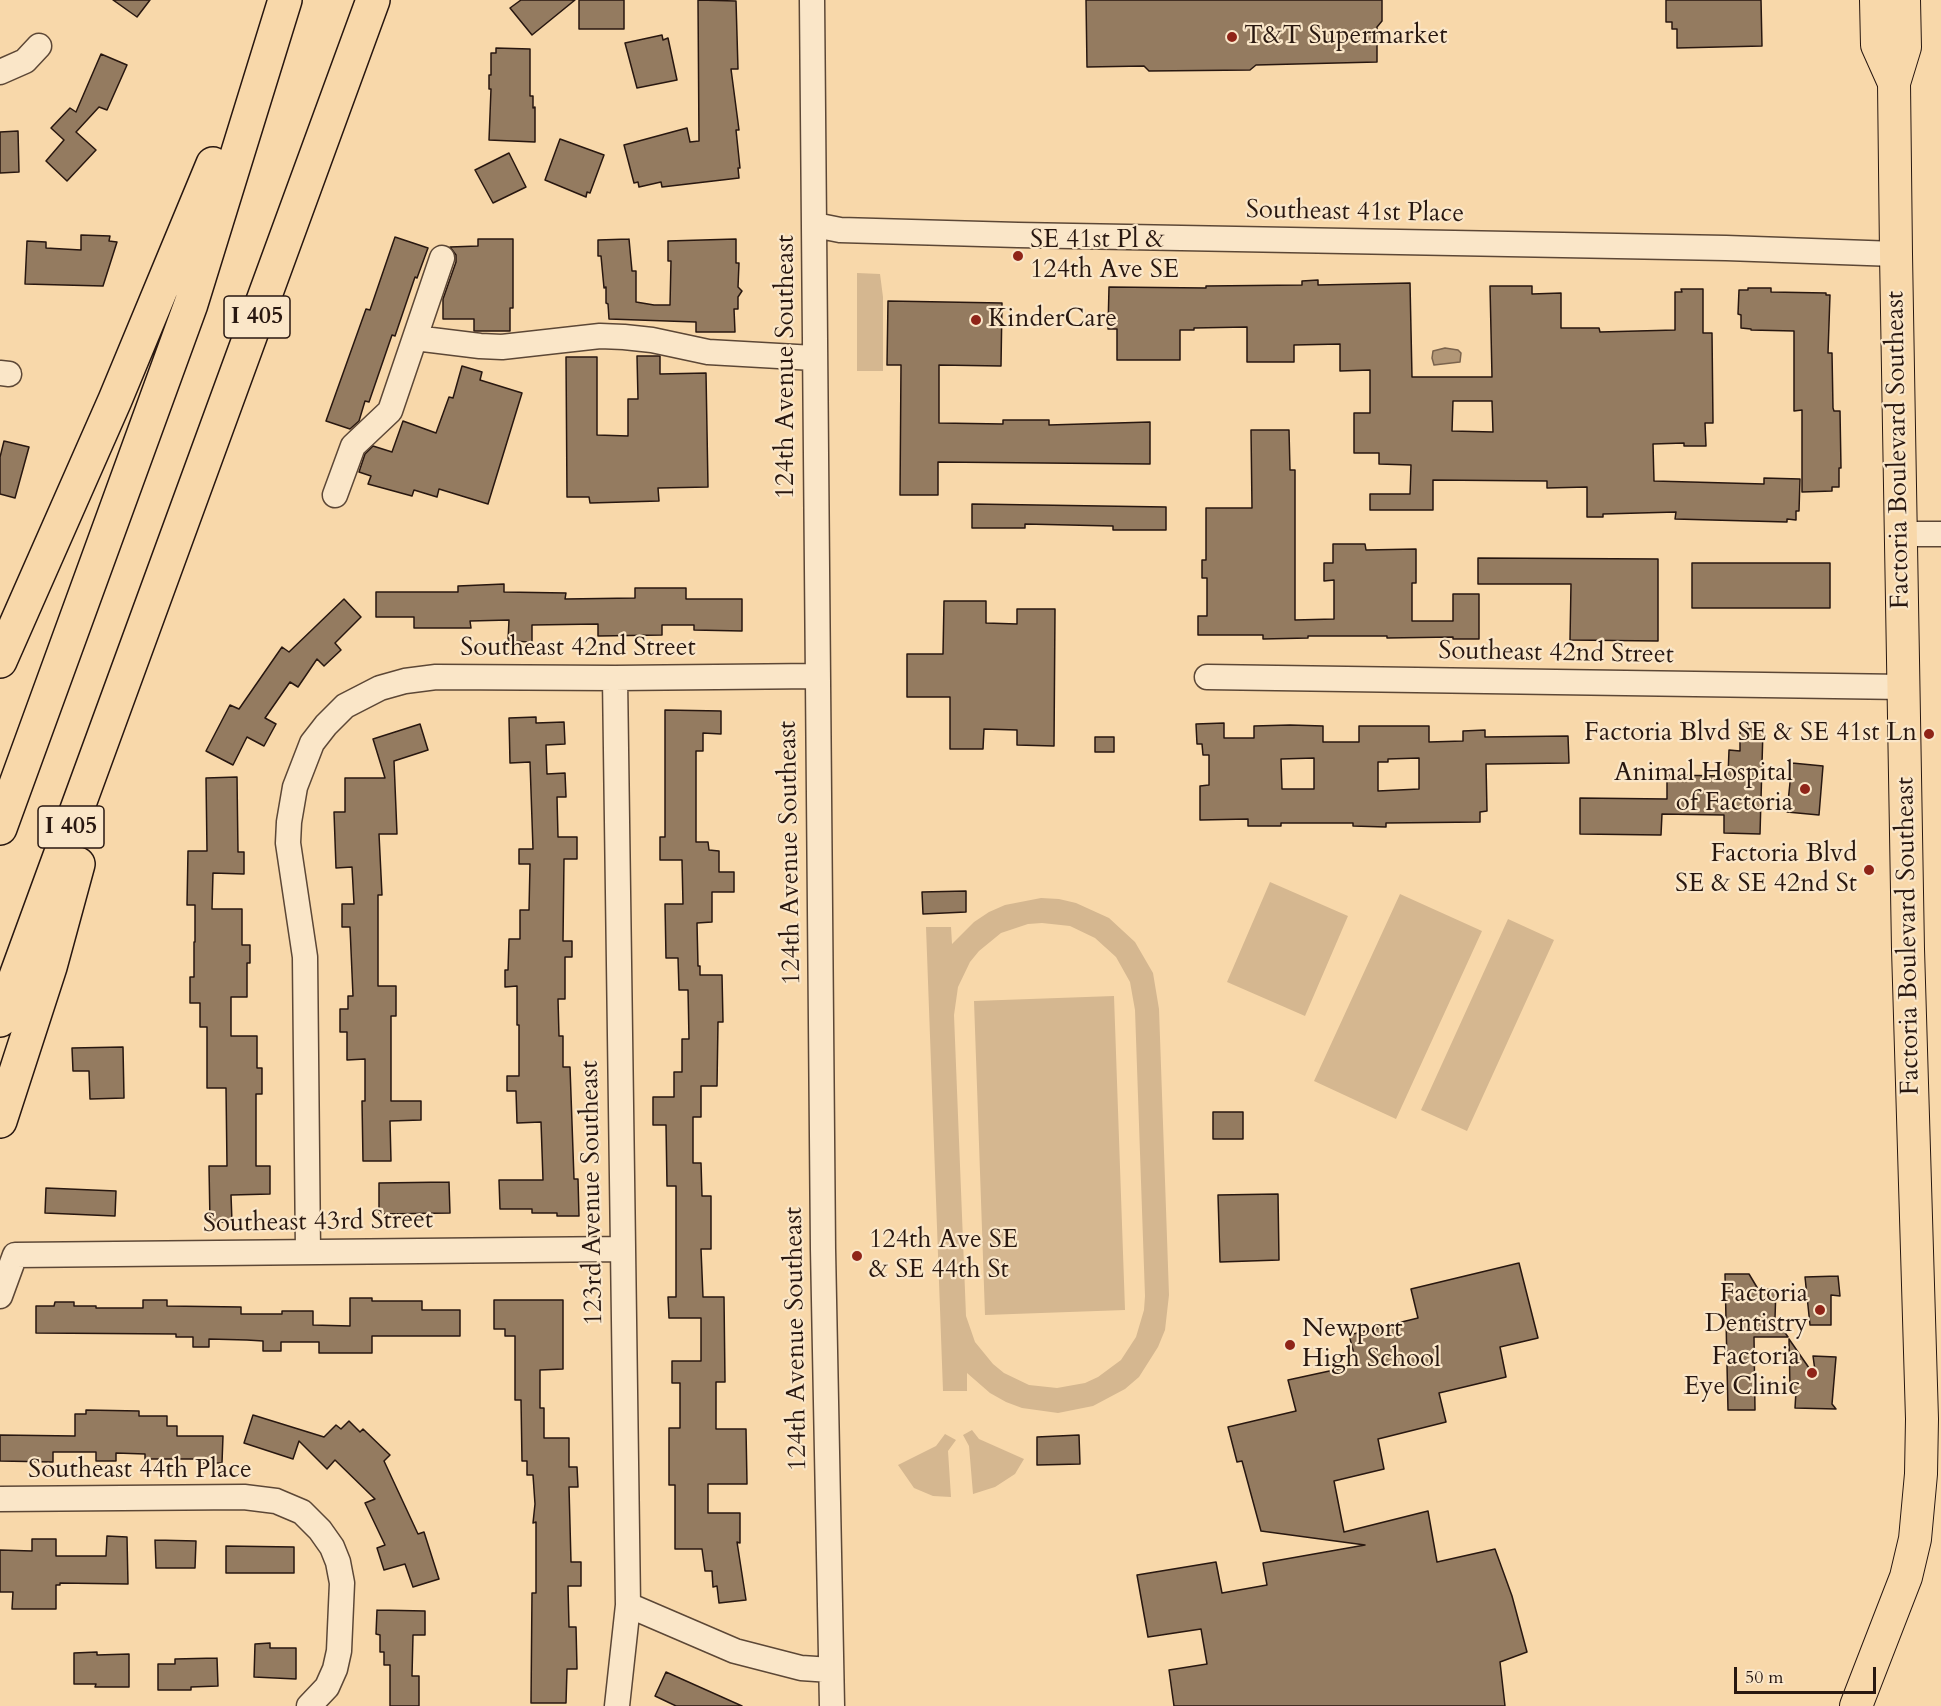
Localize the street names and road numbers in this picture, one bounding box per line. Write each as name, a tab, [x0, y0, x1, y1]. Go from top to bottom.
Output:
street label: Southeast 41st Place	[1246, 195, 1464, 231]
street label: 124th Avenue Southeast	[771, 235, 803, 499]
street label: Factoria Boulevard Southeast	[1881, 291, 1917, 609]
road number: I 405	[224, 296, 290, 338]
street label: Southeast 42nd Street	[460, 633, 696, 665]
street label: Southeast 42nd Street	[1438, 636, 1674, 672]
street label: 124th Avenue Southeast	[773, 721, 809, 985]
street label: Factoria Boulevard Southeast	[1891, 777, 1927, 1095]
road number: I 405	[38, 806, 104, 848]
street label: 123rd Avenue Southeast	[575, 1060, 611, 1326]
street label: Southeast 43rd Street	[203, 1205, 433, 1241]
street label: 124th Avenue Southeast	[779, 1207, 815, 1471]
street label: Southeast 44th Place	[28, 1455, 252, 1487]

